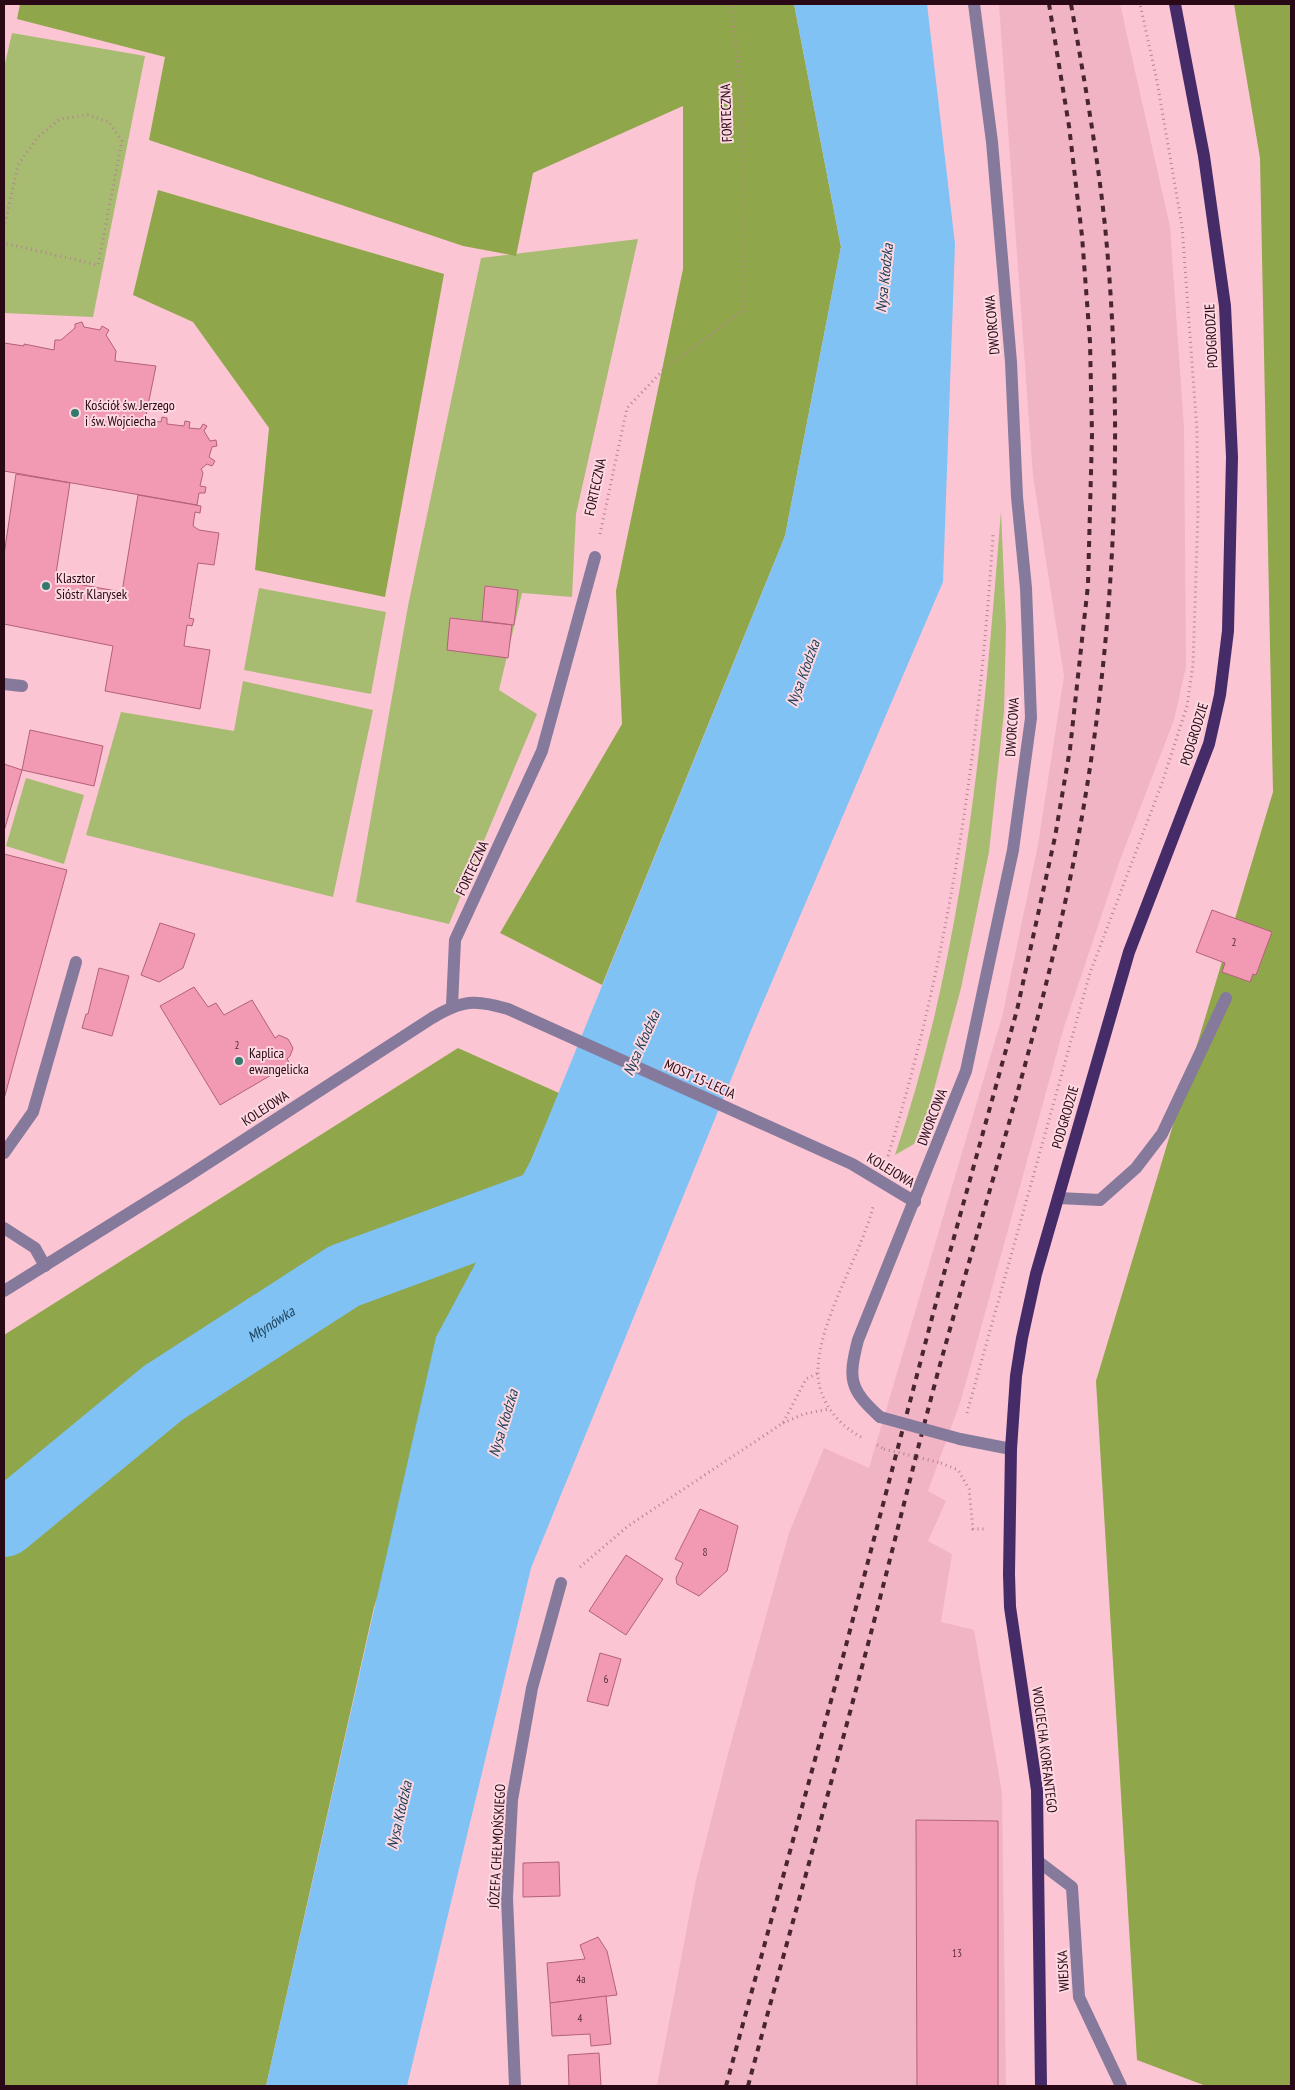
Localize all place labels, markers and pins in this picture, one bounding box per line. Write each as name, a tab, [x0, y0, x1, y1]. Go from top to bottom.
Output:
place label: Kościół św. Jerzego i św. Wojciecha	[85, 396, 175, 430]
marker: Kościół św. Jerzego i św. Wojciecha	[69, 407, 81, 419]
place label: Klasztor Sióstr Klarysek	[56, 569, 128, 603]
marker: Klasztor Sióstr Klarysek	[40, 580, 52, 592]
place label: Kaplica ewangelicka	[249, 1044, 309, 1078]
marker: Kaplica ewangelicka	[233, 1055, 245, 1067]

